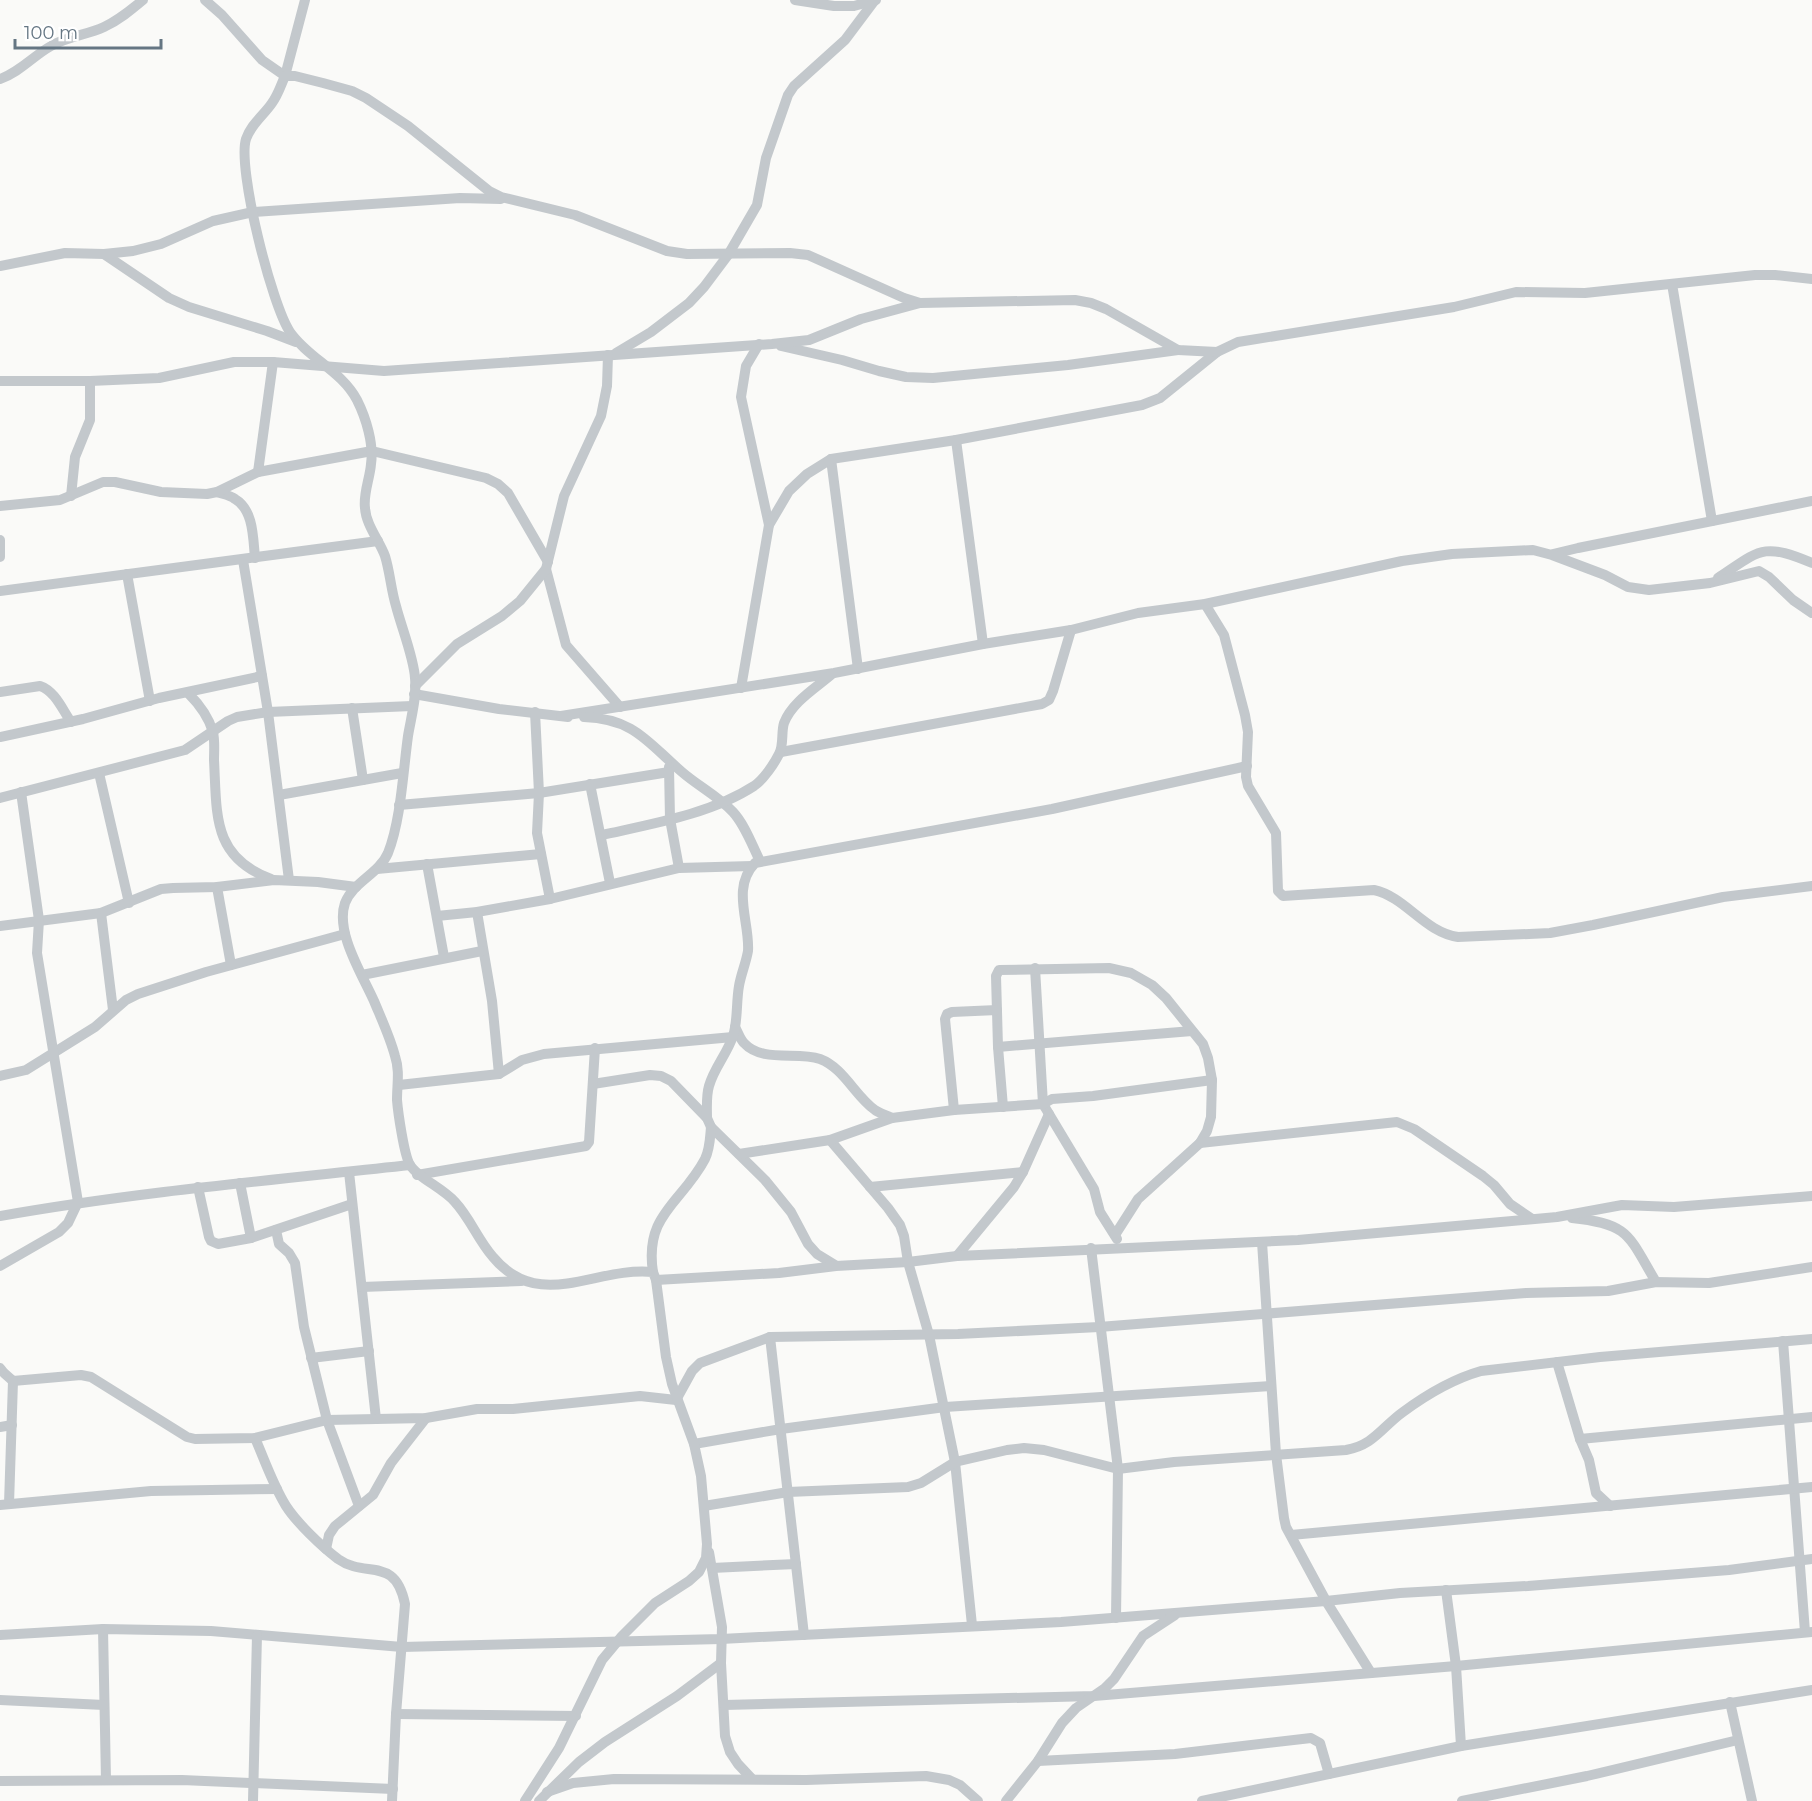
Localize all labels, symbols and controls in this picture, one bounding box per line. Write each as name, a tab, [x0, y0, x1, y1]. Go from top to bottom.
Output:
scale bar	[15, 12, 160, 50]
text: 100 m	[24, 22, 78, 44]

